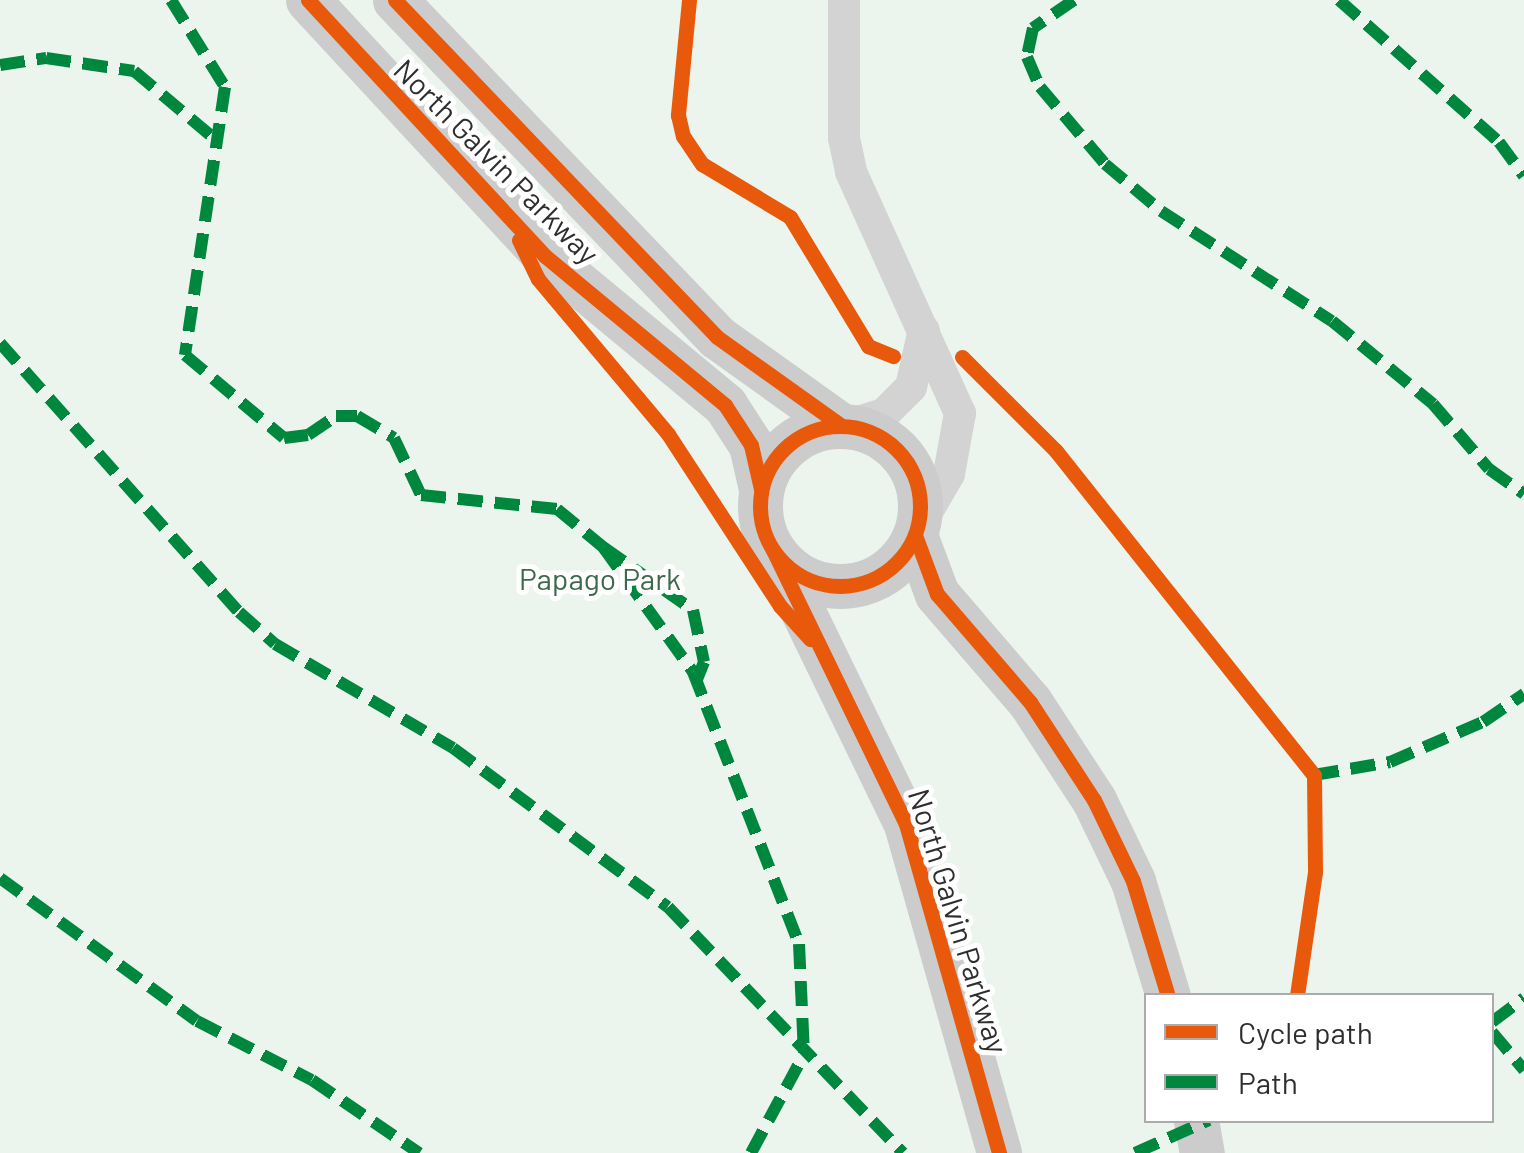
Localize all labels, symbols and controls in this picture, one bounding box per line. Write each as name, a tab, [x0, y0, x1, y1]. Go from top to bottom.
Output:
street label: North Galvin Parkway	[387, 51, 607, 271]
park label: Papago Park	[519, 560, 681, 596]
street label: North Galvin Parkway	[902, 784, 1016, 1058]
legend	[1144, 993, 1494, 1123]
text: Cycle path	[1238, 1014, 1373, 1050]
text: Path	[1238, 1064, 1298, 1100]

